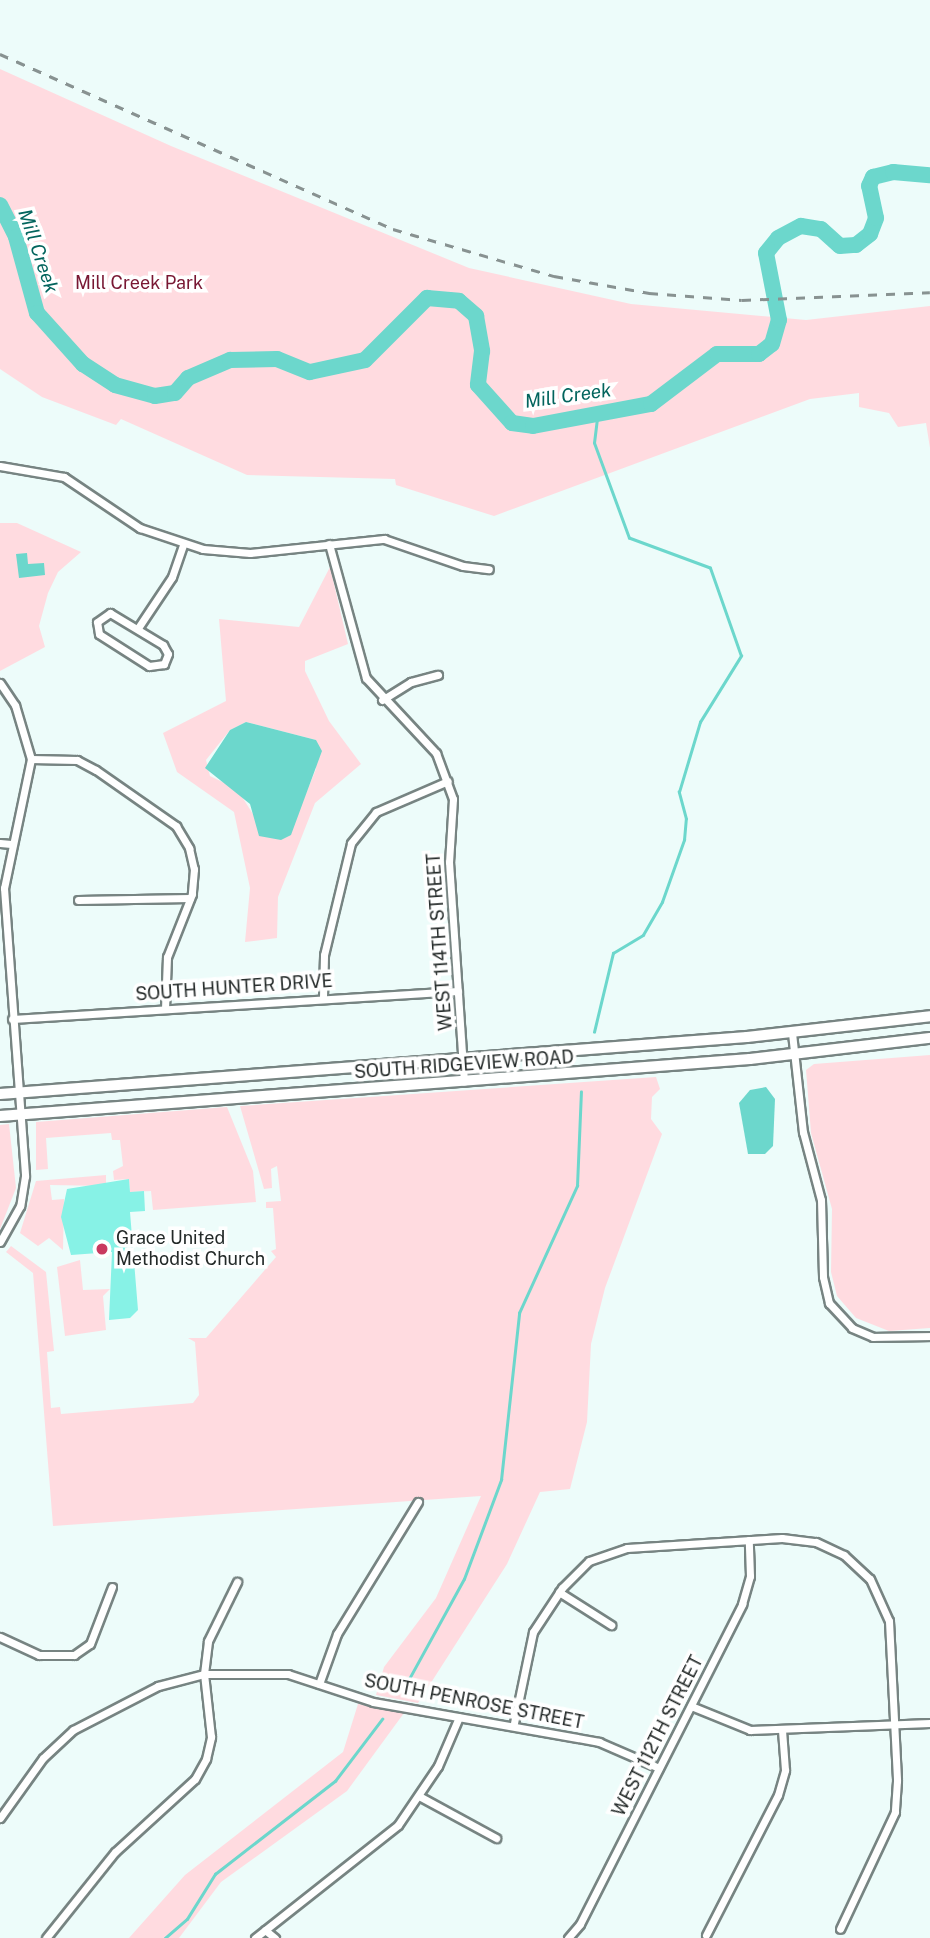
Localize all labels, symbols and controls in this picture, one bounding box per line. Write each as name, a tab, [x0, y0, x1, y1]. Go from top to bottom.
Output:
water label: Mill Creek	[13, 206, 63, 296]
park label: Mill Creek Park	[75, 272, 203, 294]
water label: Mill Creek	[523, 379, 613, 413]
street label: WEST 114TH STREET	[423, 853, 457, 1031]
street label: SOUTH HUNTER DRIVE	[135, 970, 333, 1006]
street label: SOUTH RIDGEVIEW ROAD	[353, 1047, 575, 1083]
place label: Grace United Methodist Church	[116, 1228, 265, 1270]
marker: Grace United Methodist Church	[94, 1241, 110, 1257]
street label: WEST 112TH STREET	[608, 1652, 708, 1820]
street label: SOUTH PENROSE STREET	[362, 1670, 586, 1734]

